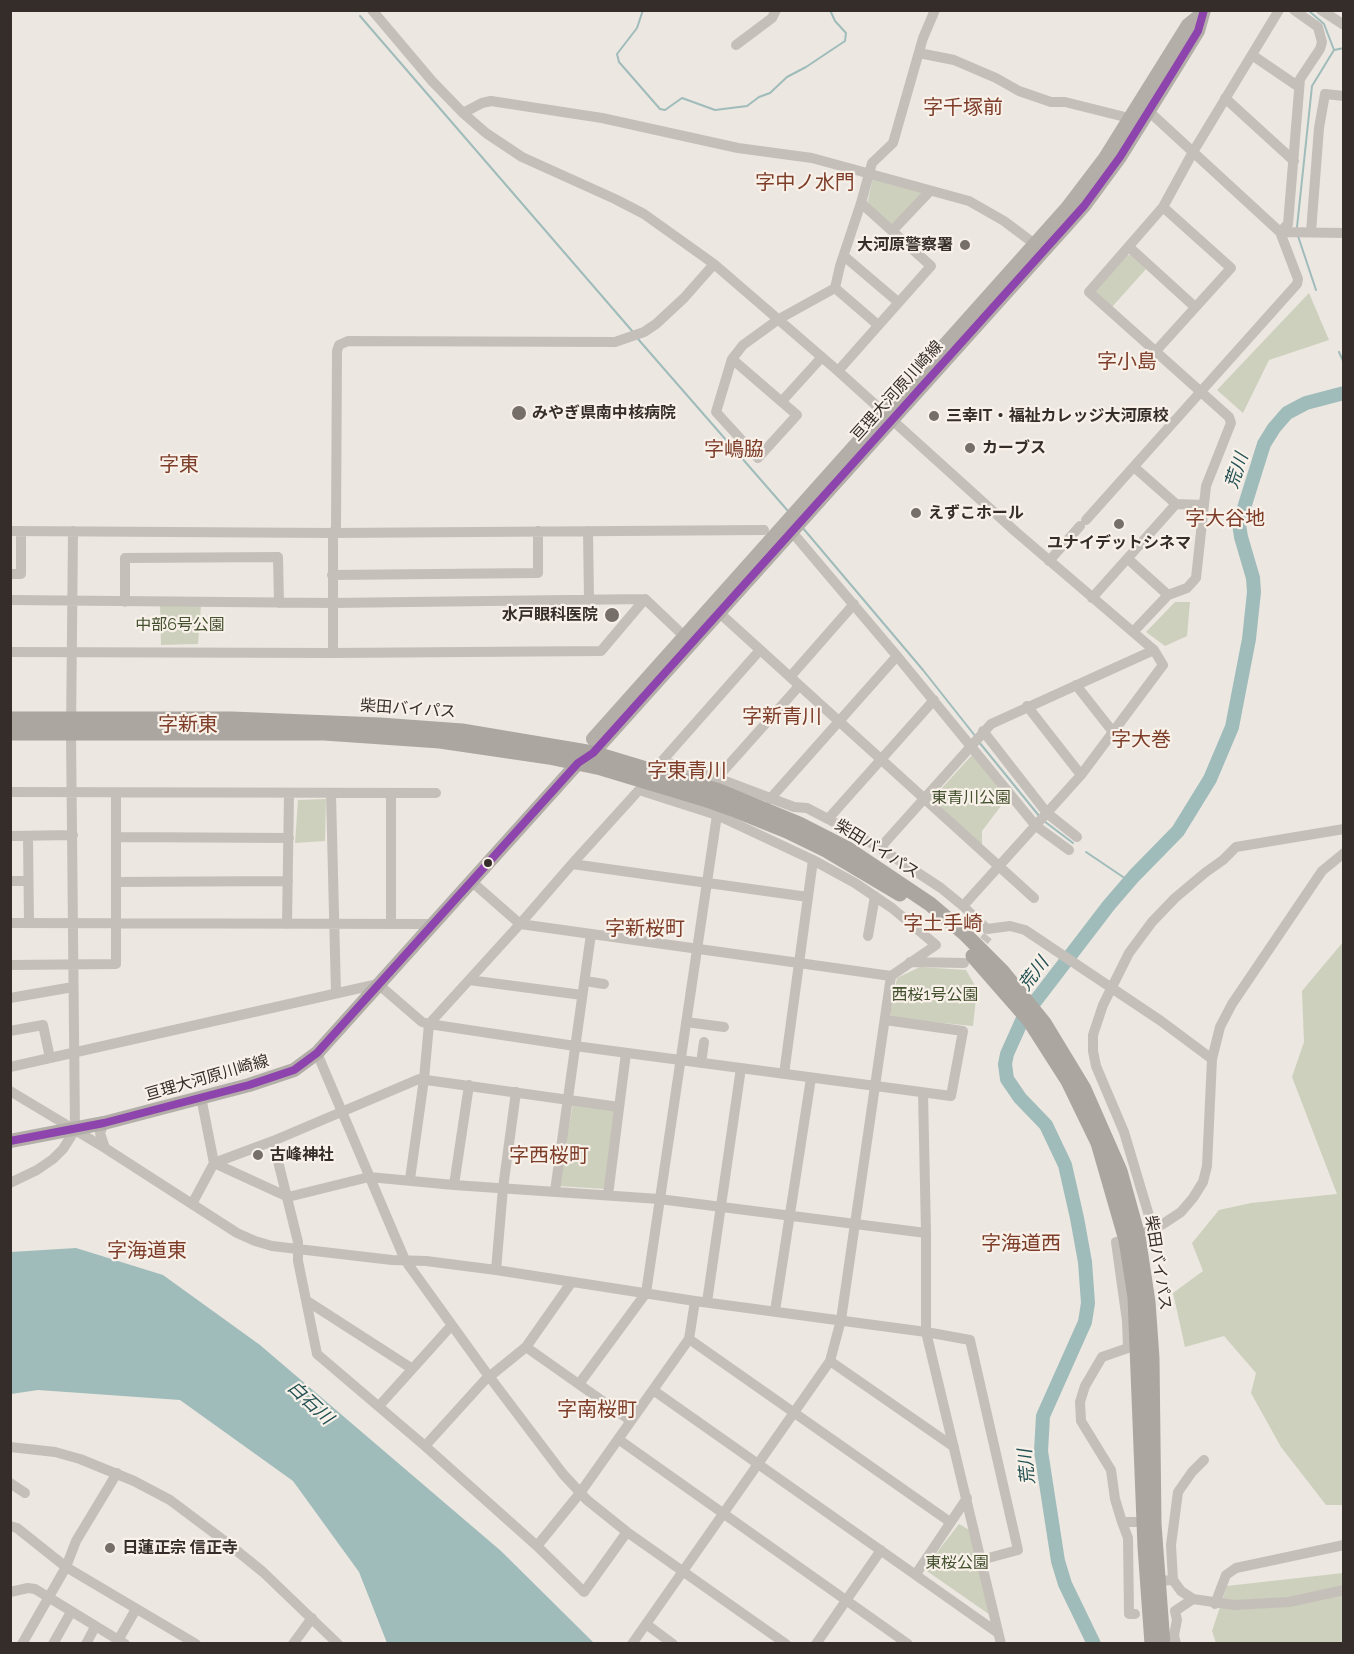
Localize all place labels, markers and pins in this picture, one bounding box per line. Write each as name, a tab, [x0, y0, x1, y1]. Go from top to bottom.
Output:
place label: 大河原警察署	[857, 235, 953, 255]
marker: 大河原警察署	[958, 238, 972, 252]
place label: みやぎ県南中核病院	[532, 403, 676, 423]
marker: みやぎ県南中核病院	[510, 404, 528, 422]
place label: 三幸IT・福祉カレッジ大河原校	[946, 406, 1168, 426]
marker: 三幸IT・福祉カレッジ大河原校	[927, 409, 941, 423]
place label: カーブス	[982, 438, 1046, 458]
marker: カーブス	[963, 441, 977, 455]
place label: えずこホール	[928, 503, 1024, 523]
marker: えずこホール	[909, 506, 923, 520]
marker: ユナイデットシネマ	[1112, 517, 1126, 531]
place label: ユナイデットシネマ	[1047, 533, 1191, 553]
place label: 水戸眼科医院	[502, 605, 598, 625]
marker: 水戸眼科医院	[603, 606, 621, 624]
unlabelled marker	[482, 857, 494, 869]
place label: 古峰神社	[270, 1145, 334, 1165]
marker: 古峰神社	[251, 1148, 265, 1162]
place label: 日蓮正宗 信正寺	[122, 1538, 238, 1558]
marker: 日蓮正宗 信正寺	[103, 1541, 117, 1555]

